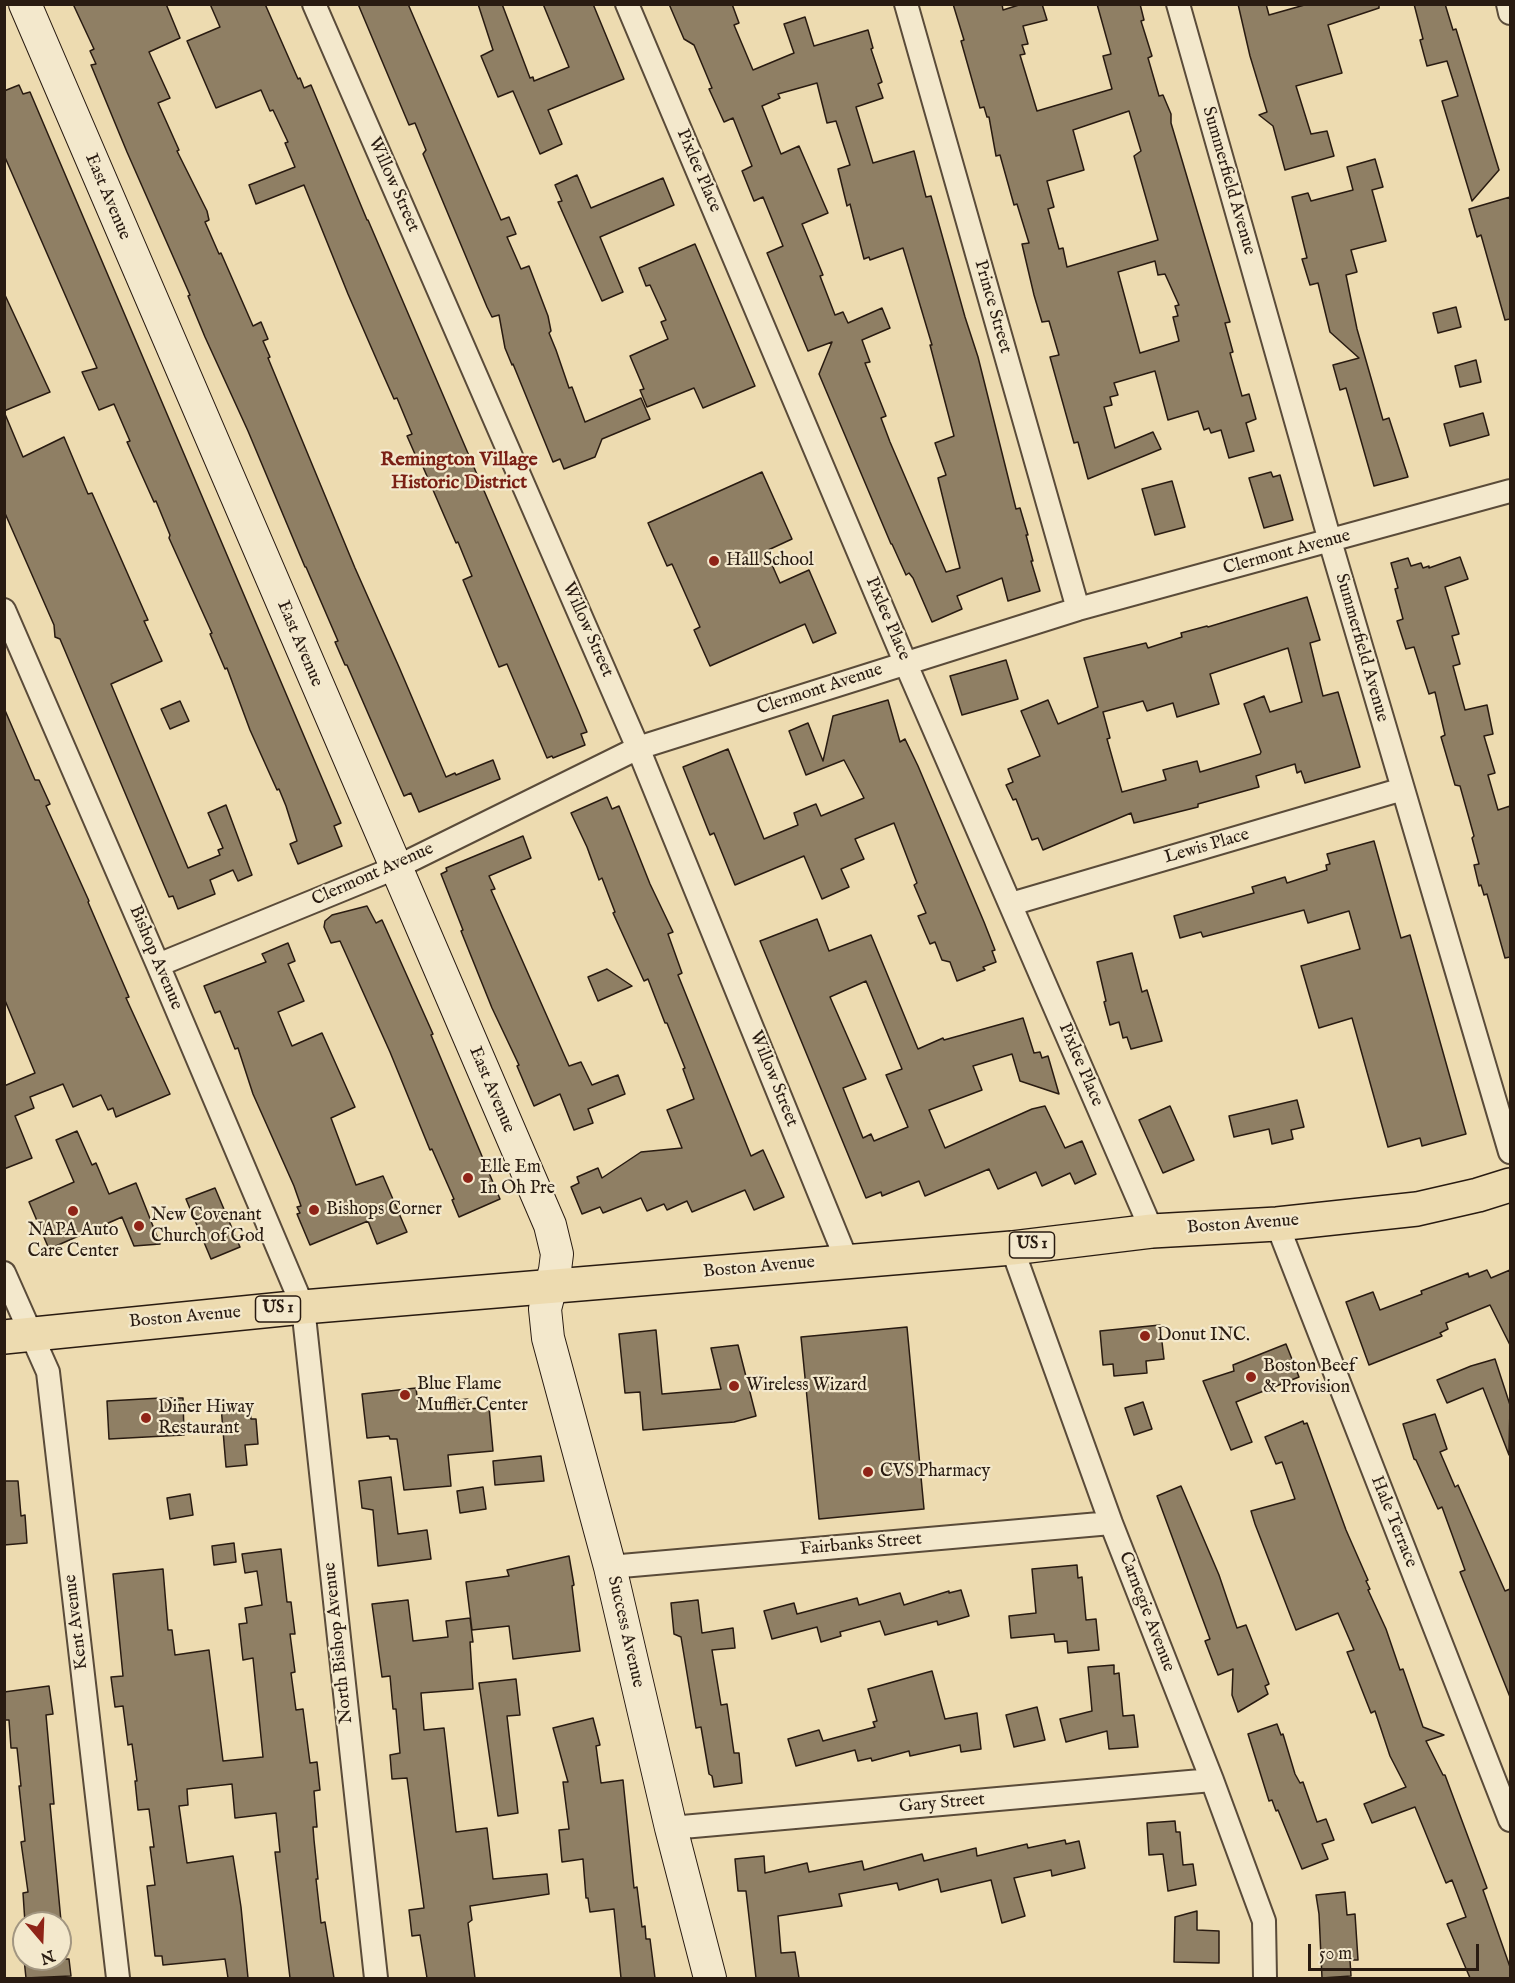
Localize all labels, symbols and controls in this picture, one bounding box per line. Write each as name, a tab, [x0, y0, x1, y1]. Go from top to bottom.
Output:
street label: Summerfield Avenue	[1196, 104, 1260, 258]
street label: Pixlee Place	[671, 126, 725, 216]
street label: Willow Street	[362, 134, 424, 236]
street label: East Avenue	[79, 151, 135, 243]
street label: Prince Street	[968, 258, 1016, 356]
district label: Remington Village Historic District	[380, 449, 538, 496]
street label: Clermont Avenue	[1221, 526, 1353, 580]
place label: Hall School	[726, 550, 814, 572]
marker: Hall School	[707, 554, 721, 568]
street label: Summerfield Avenue	[1329, 571, 1393, 725]
street label: Pixlee Place	[860, 574, 914, 664]
street label: Willow Street	[556, 579, 618, 681]
street label: East Avenue	[271, 598, 327, 690]
street label: Clermont Avenue	[755, 660, 885, 720]
street label: Lewis Place	[1162, 825, 1252, 869]
street label: Clermont Avenue	[309, 839, 437, 911]
street label: Bishop Avenue	[123, 903, 187, 1013]
street label: Pixlee Place	[1053, 1020, 1107, 1110]
street label: Willow Street	[744, 1028, 802, 1130]
street label: East Avenue	[463, 1044, 519, 1136]
place label: Elle Em In Oh Pre	[480, 1157, 555, 1200]
marker: Elle Em In Oh Pre	[461, 1171, 475, 1185]
place label: Bishops Corner	[326, 1199, 442, 1221]
marker: Bishops Corner	[307, 1203, 321, 1217]
marker: NAPA Auto Care Center	[66, 1204, 80, 1218]
place label: New Covenant Church of God	[151, 1205, 264, 1248]
street label: Boston Avenue	[1186, 1210, 1300, 1240]
marker: New Covenant Church of God	[132, 1219, 146, 1233]
place label: NAPA Auto Care Center	[27, 1220, 119, 1262]
road number: US 1	[1010, 1232, 1054, 1258]
street label: Boston Avenue	[702, 1252, 816, 1284]
road number: US 1	[256, 1296, 300, 1322]
street label: Boston Avenue	[128, 1302, 242, 1334]
place label: Donut INC.	[1157, 1325, 1250, 1347]
marker: Donut INC.	[1138, 1329, 1152, 1343]
place label: Boston Beef & Provision	[1263, 1356, 1355, 1398]
marker: Boston Beef & Provision	[1244, 1370, 1258, 1384]
place label: Blue Flame Muffler Center	[417, 1374, 528, 1416]
place label: Wireless Wizard	[746, 1375, 867, 1397]
marker: Wireless Wizard	[727, 1379, 741, 1393]
marker: Blue Flame Muffler Center	[398, 1388, 412, 1402]
place label: Diner Hiway Restaurant	[158, 1397, 254, 1440]
marker: Diner Hiway Restaurant	[139, 1411, 153, 1425]
place label: CVS Pharmacy	[880, 1461, 990, 1483]
marker: CVS Pharmacy	[861, 1465, 875, 1479]
street label: Hale Terrace	[1365, 1473, 1421, 1571]
street label: Fairbanks Street	[799, 1529, 923, 1561]
street label: Carnegie Avenue	[1113, 1549, 1179, 1675]
street label: North Bishop Avenue	[320, 1561, 358, 1725]
street label: Kent Avenue	[60, 1573, 94, 1671]
street label: Success Avenue	[602, 1574, 648, 1690]
street label: Gary Street	[898, 1789, 986, 1819]
north arrow	[12, 1911, 72, 1971]
scale bar	[1311, 1932, 1482, 1970]
text: 50 m	[1319, 1943, 1352, 1966]
text: N	[37, 1944, 57, 1968]

